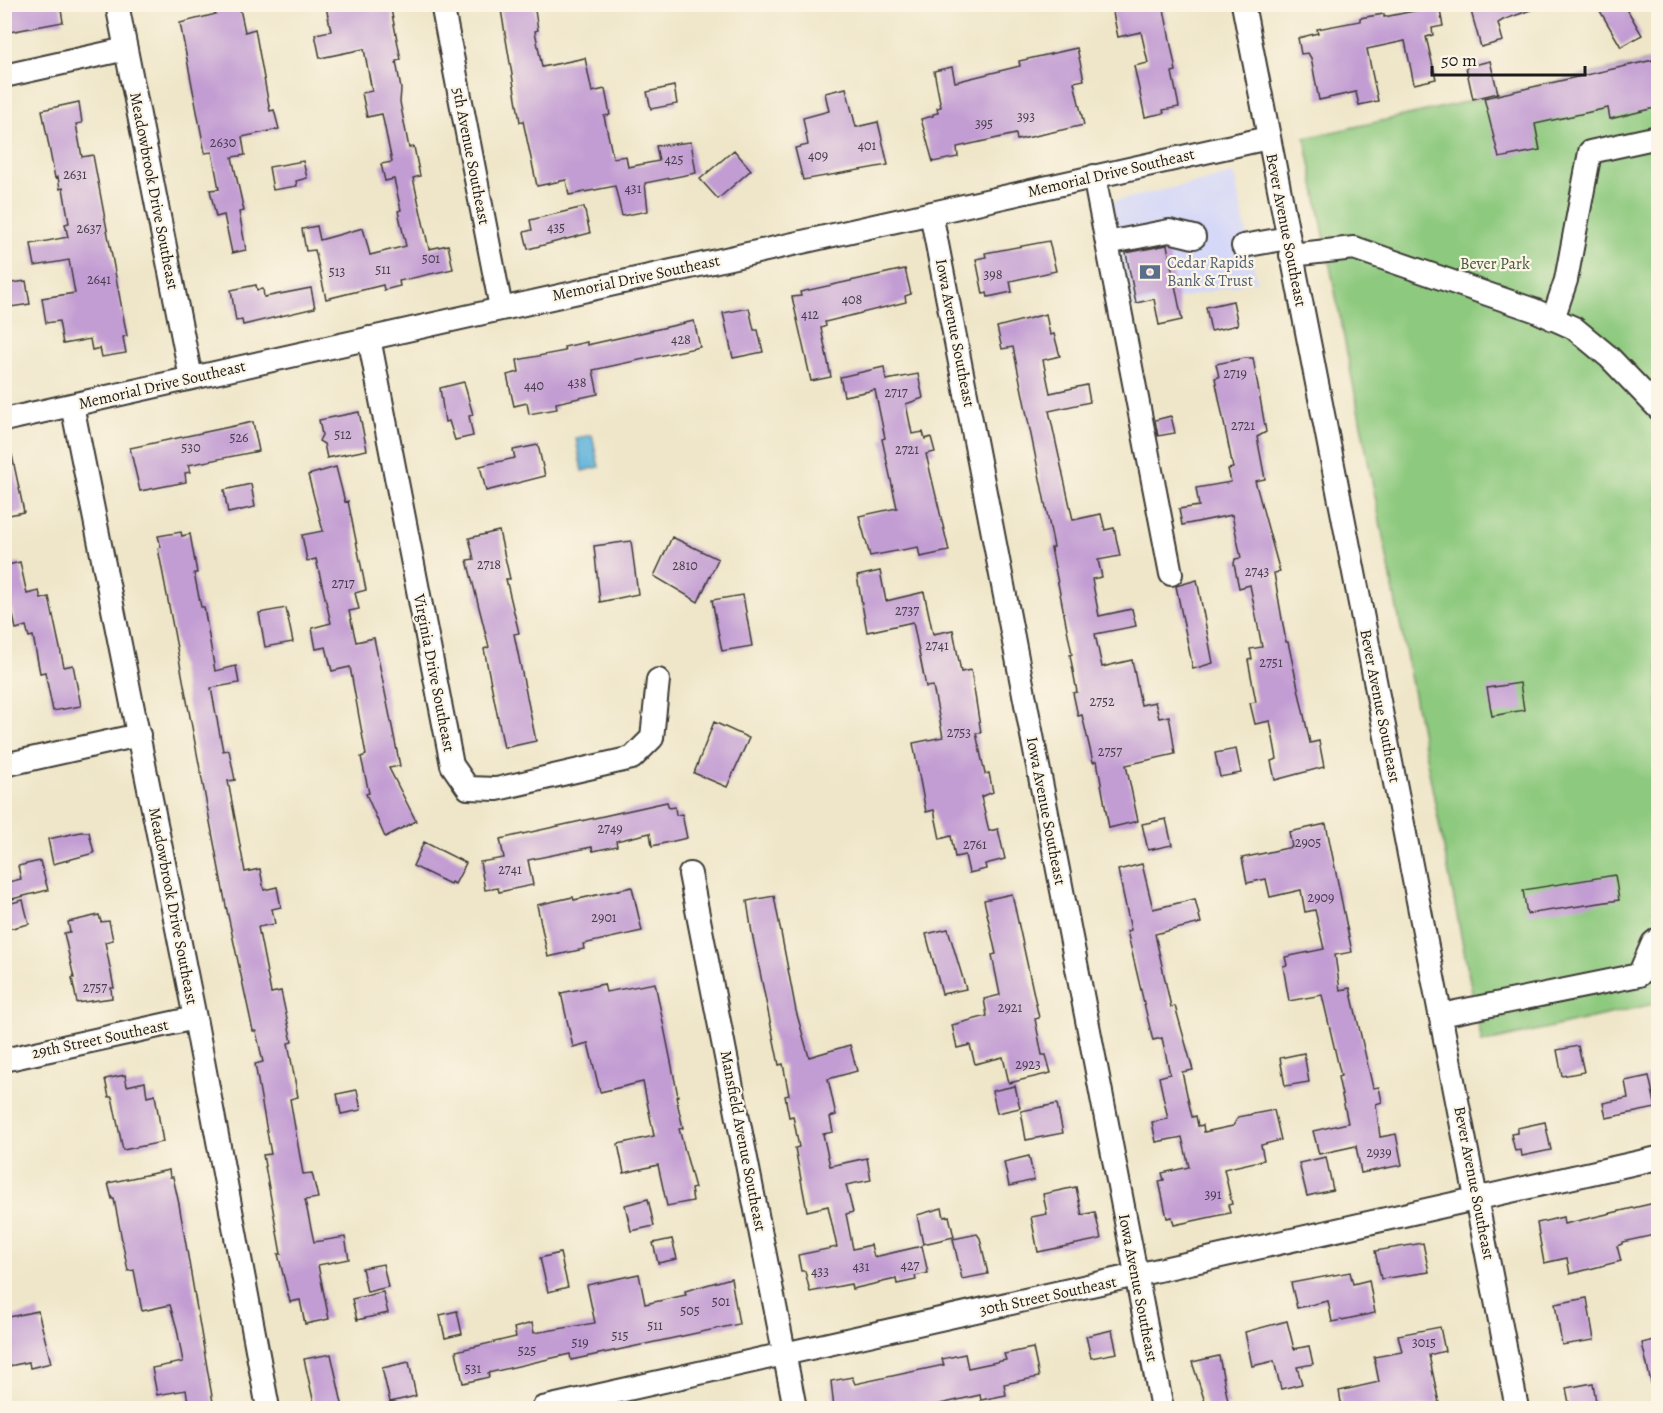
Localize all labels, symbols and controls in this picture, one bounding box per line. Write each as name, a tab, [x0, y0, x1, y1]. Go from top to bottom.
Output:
scale bar	[1432, 39, 1585, 77]
text: 50 m	[1441, 48, 1477, 72]
street label: 5th Avenue Southeast	[447, 85, 495, 227]
street label: Meadowbrook Drive Southeast	[124, 90, 184, 292]
house number: 393	[1017, 107, 1035, 126]
house number: 395	[975, 114, 993, 133]
house number: 2630	[210, 133, 236, 152]
house number: 401	[858, 136, 877, 155]
street label: Memorial Drive Southeast	[1025, 143, 1197, 203]
house number: 409	[808, 146, 828, 165]
house number: 425	[664, 150, 684, 169]
street label: Bever Avenue Southeast	[1260, 152, 1312, 308]
house number: 2631	[63, 165, 87, 184]
house number: 431	[625, 179, 642, 198]
house number: 435	[547, 218, 565, 237]
house number: 2637	[77, 219, 102, 238]
house number: 501	[422, 249, 440, 268]
street label: Memorial Drive Southeast	[550, 249, 722, 307]
place label: Cedar Rapids Bank & Trust	[1167, 252, 1254, 292]
park label: Bever Park	[1460, 253, 1530, 275]
street label: Iowa Avenue Southeast	[930, 257, 980, 409]
house number: 511	[375, 260, 391, 279]
bank icon: Cedar Rapids Bank & Trust	[1138, 260, 1162, 284]
house number: 513	[329, 262, 345, 281]
house number: 398	[984, 265, 1003, 284]
house number: 2641	[87, 270, 111, 289]
house number: 408	[842, 290, 862, 309]
house number: 412	[801, 305, 819, 324]
house number: 428	[671, 330, 691, 349]
street label: Memorial Drive Southeast	[76, 355, 248, 415]
house number: 2719	[1223, 364, 1247, 383]
house number: 438	[568, 373, 587, 392]
house number: 440	[524, 376, 544, 395]
house number: 2717	[884, 383, 908, 402]
house number: 2721	[1231, 416, 1255, 435]
house number: 512	[334, 425, 352, 444]
house number: 526	[229, 428, 249, 447]
house number: 530	[181, 438, 201, 457]
house number: 2721	[895, 440, 919, 459]
house number: 2718	[477, 555, 501, 574]
house number: 2810	[672, 556, 698, 575]
house number: 2743	[1245, 562, 1270, 581]
house number: 2717	[331, 574, 355, 593]
street label: Virginia Drive Southeast	[408, 591, 460, 754]
house number: 2737	[895, 601, 919, 620]
street label: Bever Avenue Southeast	[1354, 628, 1406, 784]
house number: 2741	[925, 636, 949, 655]
house number: 2751	[1259, 653, 1283, 672]
house number: 2752	[1089, 692, 1115, 711]
house number: 2753	[947, 723, 971, 742]
street label: Iowa Avenue Southeast	[1021, 735, 1071, 887]
house number: 2757	[1098, 742, 1122, 761]
street label: Meadowbrook Drive Southeast	[143, 805, 203, 1007]
house number: 2749	[597, 819, 623, 838]
house number: 2905	[1295, 833, 1321, 852]
house number: 2761	[963, 835, 987, 854]
house number: 2741	[498, 860, 522, 879]
house number: 2909	[1308, 888, 1334, 907]
house number: 2901	[591, 908, 617, 927]
house number: 2757	[83, 978, 107, 997]
house number: 2921	[998, 998, 1022, 1017]
street label: 29th Street Southeast	[30, 1014, 170, 1064]
street label: Mansfield Avenue Southeast	[715, 1049, 771, 1233]
house number: 2923	[1015, 1055, 1041, 1074]
street label: Bever Avenue Southeast	[1448, 1105, 1500, 1261]
house number: 2939	[1366, 1143, 1392, 1162]
house number: 391	[1205, 1185, 1222, 1204]
street label: Iowa Avenue Southeast	[1113, 1212, 1163, 1364]
house number: 427	[901, 1256, 920, 1275]
house number: 431	[853, 1257, 870, 1276]
house number: 433	[811, 1262, 829, 1281]
street label: 30th Street Southeast	[977, 1271, 1119, 1321]
house number: 501	[712, 1292, 730, 1311]
house number: 505	[680, 1301, 700, 1320]
house number: 511	[647, 1316, 663, 1335]
house number: 515	[612, 1326, 628, 1345]
house number: 519	[571, 1333, 589, 1352]
house number: 3015	[1412, 1333, 1436, 1352]
house number: 525	[518, 1341, 536, 1360]
house number: 531	[465, 1359, 482, 1378]

